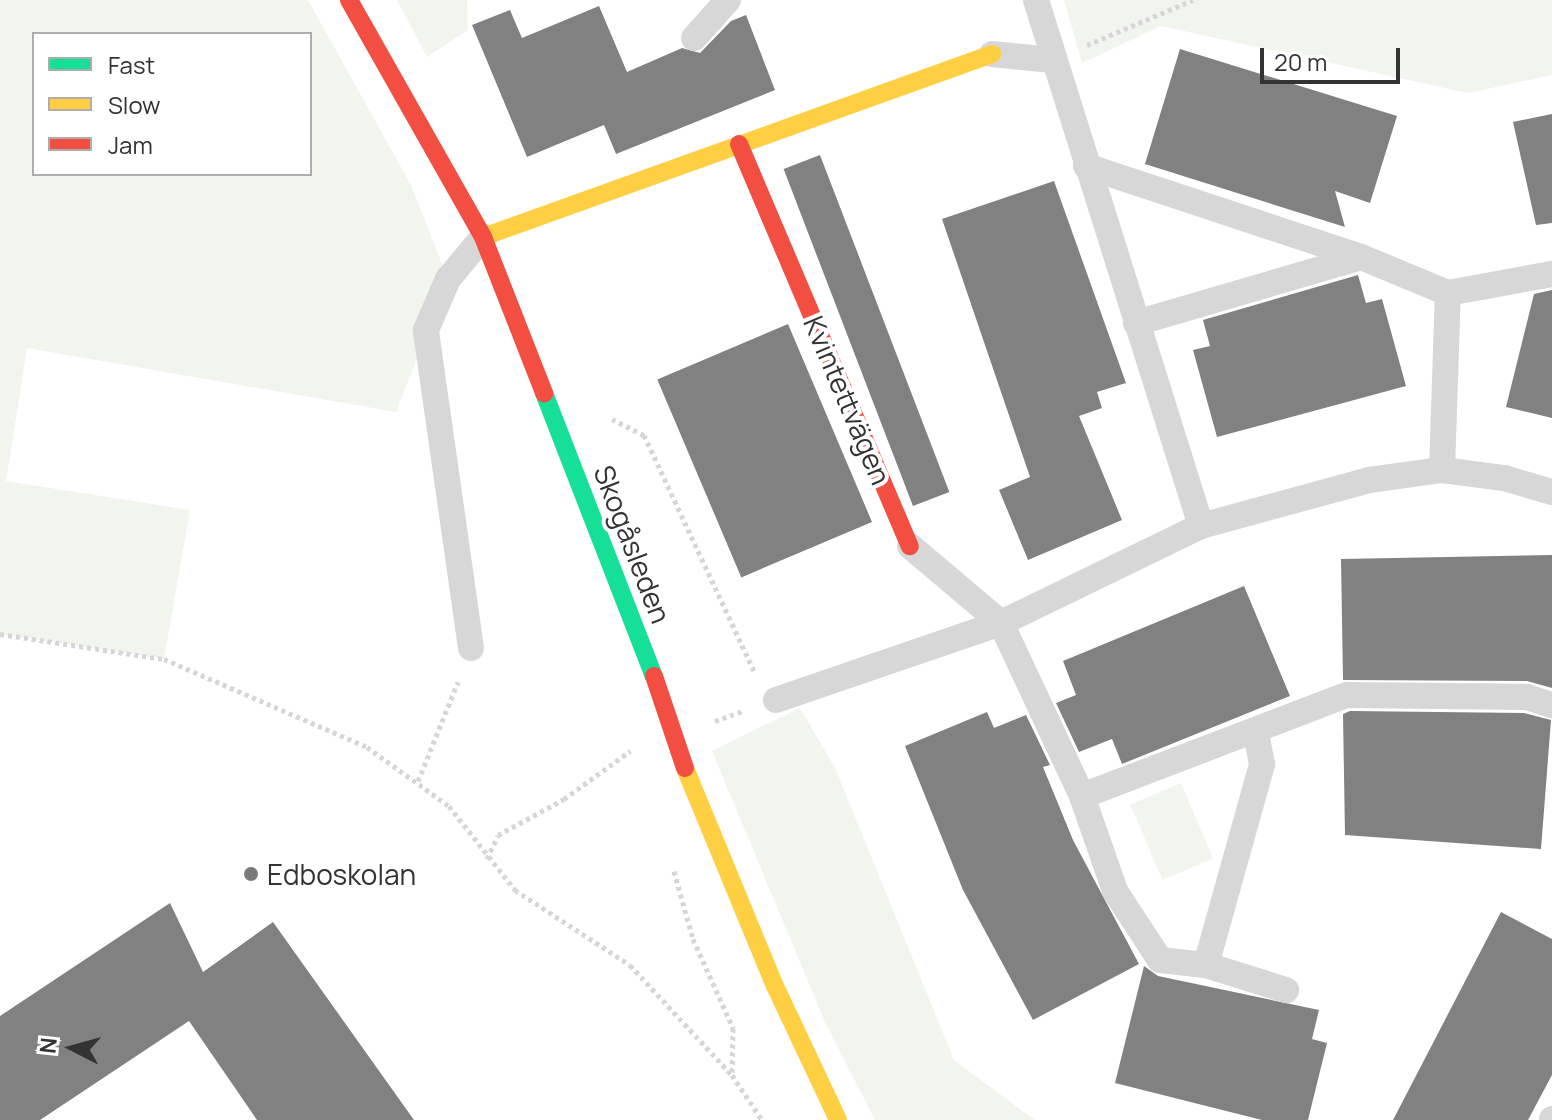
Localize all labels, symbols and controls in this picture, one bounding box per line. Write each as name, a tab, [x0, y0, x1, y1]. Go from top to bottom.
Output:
legend	[32, 32, 312, 176]
scale bar	[1264, 32, 1404, 82]
text: 20 m	[1274, 45, 1327, 78]
text: Fast	[108, 48, 155, 81]
text: Slow	[108, 88, 161, 121]
text: Jam	[108, 128, 153, 161]
street label: Kvintettvägen	[797, 311, 899, 489]
street label: Skogåsleden	[588, 460, 678, 628]
place label: Edboskolan	[267, 857, 416, 891]
marker: Edboskolan	[242, 865, 260, 883]
north arrow	[32, 1008, 112, 1088]
text: N	[32, 1036, 64, 1055]

